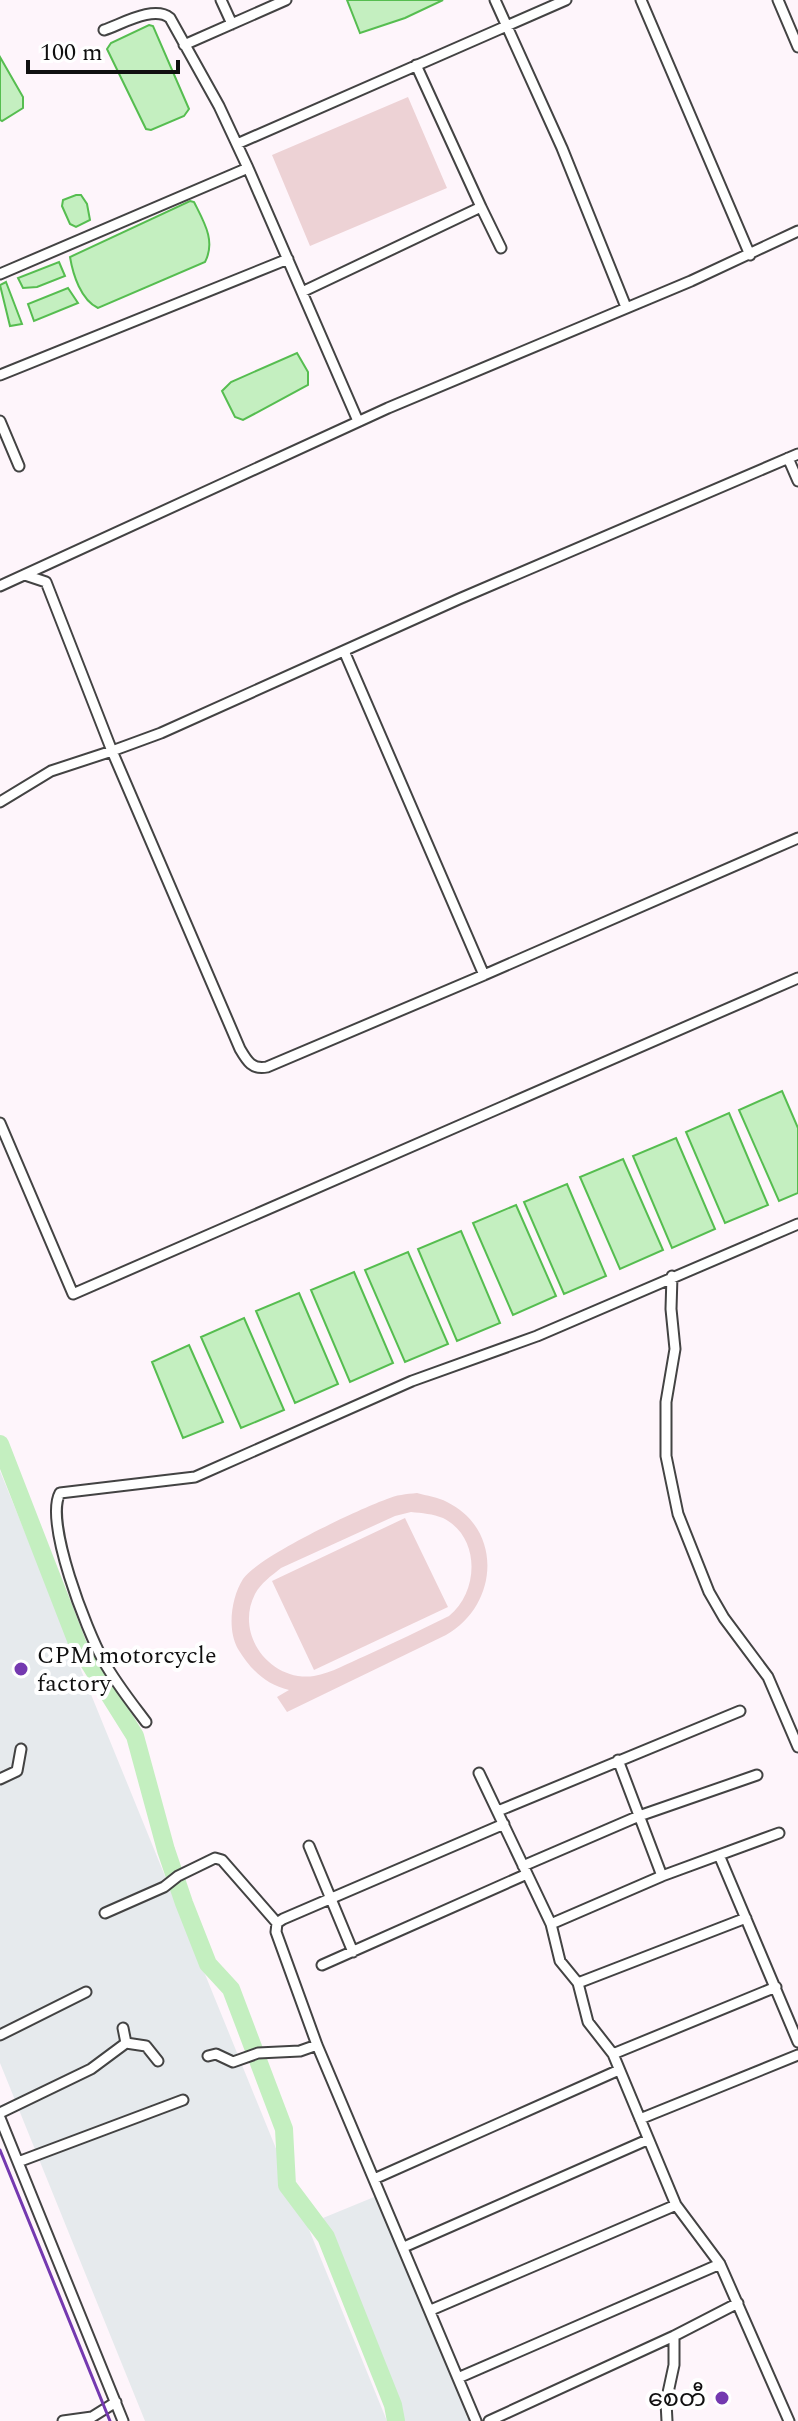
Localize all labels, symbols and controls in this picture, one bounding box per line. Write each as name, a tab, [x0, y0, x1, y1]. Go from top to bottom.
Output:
scale bar	[28, 24, 178, 74]
text: 100 m	[40, 35, 103, 71]
place label: CPM motorcycle factory	[37, 1638, 217, 1702]
marker: CPM motorcycle factory	[12, 1660, 30, 1678]
place label: စေတီ	[648, 2381, 706, 2417]
marker: စေတီ	[713, 2389, 731, 2407]

